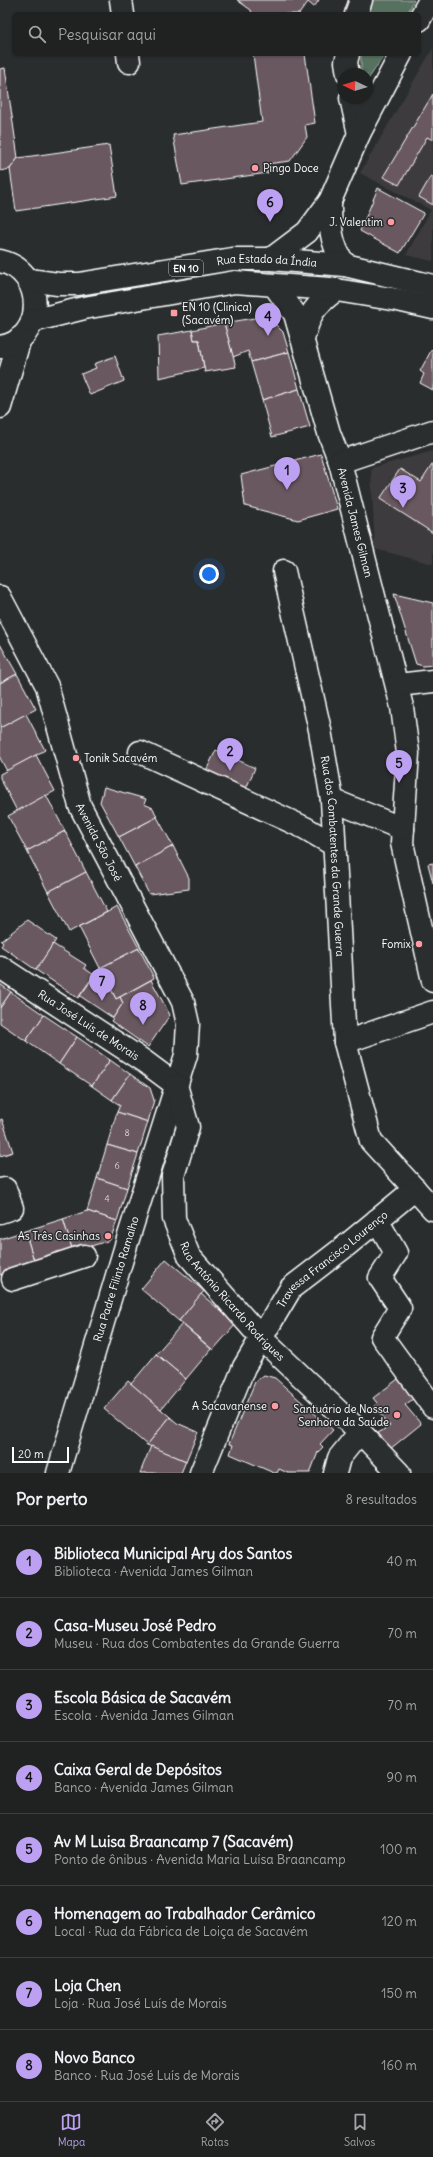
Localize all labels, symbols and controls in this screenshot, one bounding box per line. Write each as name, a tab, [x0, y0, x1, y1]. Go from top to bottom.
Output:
search box	[12, 12, 421, 56]
icon: search	[26, 23, 48, 45]
text: Pesquisar aqui	[58, 25, 156, 44]
north arrow	[337, 68, 373, 104]
place label: Pingo Doce	[263, 161, 319, 175]
marker: Pingo Doce	[250, 163, 260, 173]
pin: 6	[257, 189, 283, 222]
place label: J. Valentim	[329, 215, 383, 229]
marker: J. Valentim	[386, 217, 396, 227]
street label: Rua Estado da Índia	[215, 252, 317, 270]
road number: EN 10	[169, 260, 203, 276]
place label: EN 10 (Clinica) (Sacavém)	[182, 300, 252, 327]
pin: 4	[255, 303, 281, 336]
marker: EN 10 (Clinica) (Sacavém)	[169, 308, 179, 318]
pin: 1	[274, 457, 300, 490]
street label: Avenida James Gilman	[335, 466, 376, 579]
pin: 3	[390, 475, 416, 508]
your location	[199, 564, 219, 584]
pin: 2	[217, 738, 243, 771]
pin: 5	[386, 750, 412, 783]
place label: Tonik Sacavém	[84, 751, 158, 765]
marker: Tonik Sacavém	[71, 753, 81, 763]
street label: Rua dos Combatentes da Grande Guerra	[318, 755, 347, 957]
street label: Avenida São José	[73, 801, 125, 884]
place label: Fomix	[382, 937, 412, 951]
marker: Fomix	[414, 939, 424, 949]
pin: 7	[89, 968, 115, 1001]
street label: Rua José Luís de Morais	[35, 987, 142, 1063]
pin: 8	[130, 992, 156, 1025]
house number: 8	[124, 1127, 130, 1138]
house number: 6	[114, 1160, 120, 1171]
house number: 4	[104, 1193, 110, 1204]
street label: Travessa Francisco Lourenço	[274, 1208, 390, 1310]
street label: Rua Padre Filinto Ramalho	[90, 1215, 142, 1343]
place label: As Três Casinhas	[18, 1229, 100, 1243]
marker: As Três Casinhas	[103, 1231, 113, 1241]
street label: Rua António Ricardo Rodrigues	[177, 1240, 288, 1364]
place label: A Sacavanense	[192, 1399, 267, 1413]
marker: A Sacavanense	[270, 1401, 280, 1411]
place label: Santuário de Nossa Senhora da Saúde	[293, 1402, 389, 1429]
marker: Santuário de Nossa Senhora da Saúde	[392, 1410, 402, 1420]
scale bar	[12, 1445, 69, 1464]
text: 20 m	[18, 1447, 44, 1461]
text: Por perto	[16, 1488, 87, 1510]
text: 8 resultados	[345, 1491, 417, 1508]
text: Biblioteca Municipal Ary dos Santos	[54, 1544, 292, 1563]
text: 1	[26, 1553, 32, 1570]
text: 40 m	[386, 1553, 417, 1570]
text: Biblioteca · Avenida James Gilman	[54, 1563, 253, 1580]
text: Casa-Museu José Pedro	[54, 1616, 216, 1635]
text: 2	[25, 1625, 33, 1642]
text: 70 m	[388, 1625, 417, 1642]
text: Museu · Rua dos Combatentes da Grande Guerra	[54, 1635, 340, 1652]
text: Escola Básica de Sacavém	[54, 1688, 231, 1707]
text: 3	[25, 1697, 33, 1714]
text: 70 m	[388, 1697, 417, 1714]
text: Escola · Avenida James Gilman	[54, 1707, 234, 1724]
text: Caixa Geral de Depósitos	[54, 1760, 222, 1779]
text: 4	[25, 1769, 33, 1786]
text: 90 m	[386, 1769, 417, 1786]
text: Banco · Avenida James Gilman	[54, 1779, 234, 1796]
text: Av M Luisa Braancamp 7 (Sacavém)	[54, 1832, 293, 1851]
text: 5	[25, 1841, 33, 1858]
text: 100 m	[380, 1841, 417, 1858]
text: Ponto de ônibus · Avenida Maria Luísa Braancamp	[54, 1851, 346, 1868]
text: Homenagem ao Trabalhador Cerâmico	[54, 1904, 315, 1923]
text: 6	[25, 1913, 33, 1930]
text: 120 m	[382, 1913, 417, 1930]
text: Local · Rua da Fábrica de Loiça de Sacavém	[54, 1923, 308, 1940]
text: Loja Chen	[54, 1976, 121, 1995]
text: 7	[26, 1985, 32, 2002]
text: 150 m	[381, 1985, 417, 2002]
text: Loja · Rua José Luís de Morais	[54, 1995, 227, 2012]
text: Novo Banco	[54, 2048, 135, 2067]
text: 8	[25, 2057, 33, 2074]
text: 160 m	[381, 2057, 417, 2074]
text: Banco · Rua José Luís de Morais	[54, 2067, 240, 2084]
tab: Mapa	[58, 2111, 85, 2149]
tab: Rotas	[201, 2111, 229, 2149]
tab: Salvos	[344, 2111, 375, 2149]

